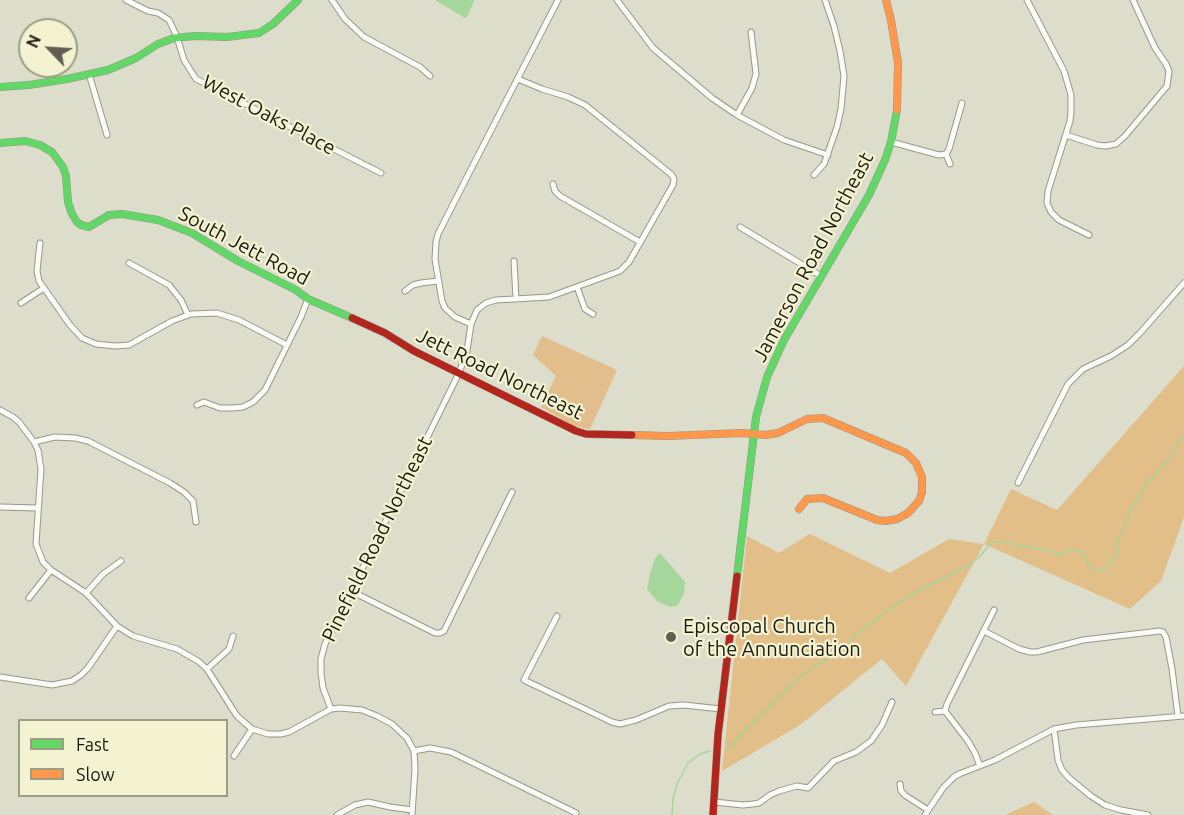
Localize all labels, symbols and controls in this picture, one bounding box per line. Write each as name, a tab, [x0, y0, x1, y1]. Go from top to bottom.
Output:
north arrow	[18, 18, 78, 78]
text: N	[23, 32, 44, 50]
street label: West Oaks Place	[198, 70, 340, 160]
street label: Jamerson Road Northeast	[748, 148, 878, 366]
street label: South Jett Road	[174, 201, 314, 291]
street label: Jett Road Northeast	[413, 323, 587, 425]
street label: Pinefield Road Northeast	[317, 432, 437, 646]
place label: Episcopal Church of the Annunciation	[683, 614, 861, 661]
marker: Episcopal Church of the Annunciation	[664, 630, 678, 644]
legend	[18, 719, 228, 797]
text: Fast	[76, 734, 109, 754]
text: Slow	[76, 764, 115, 784]

